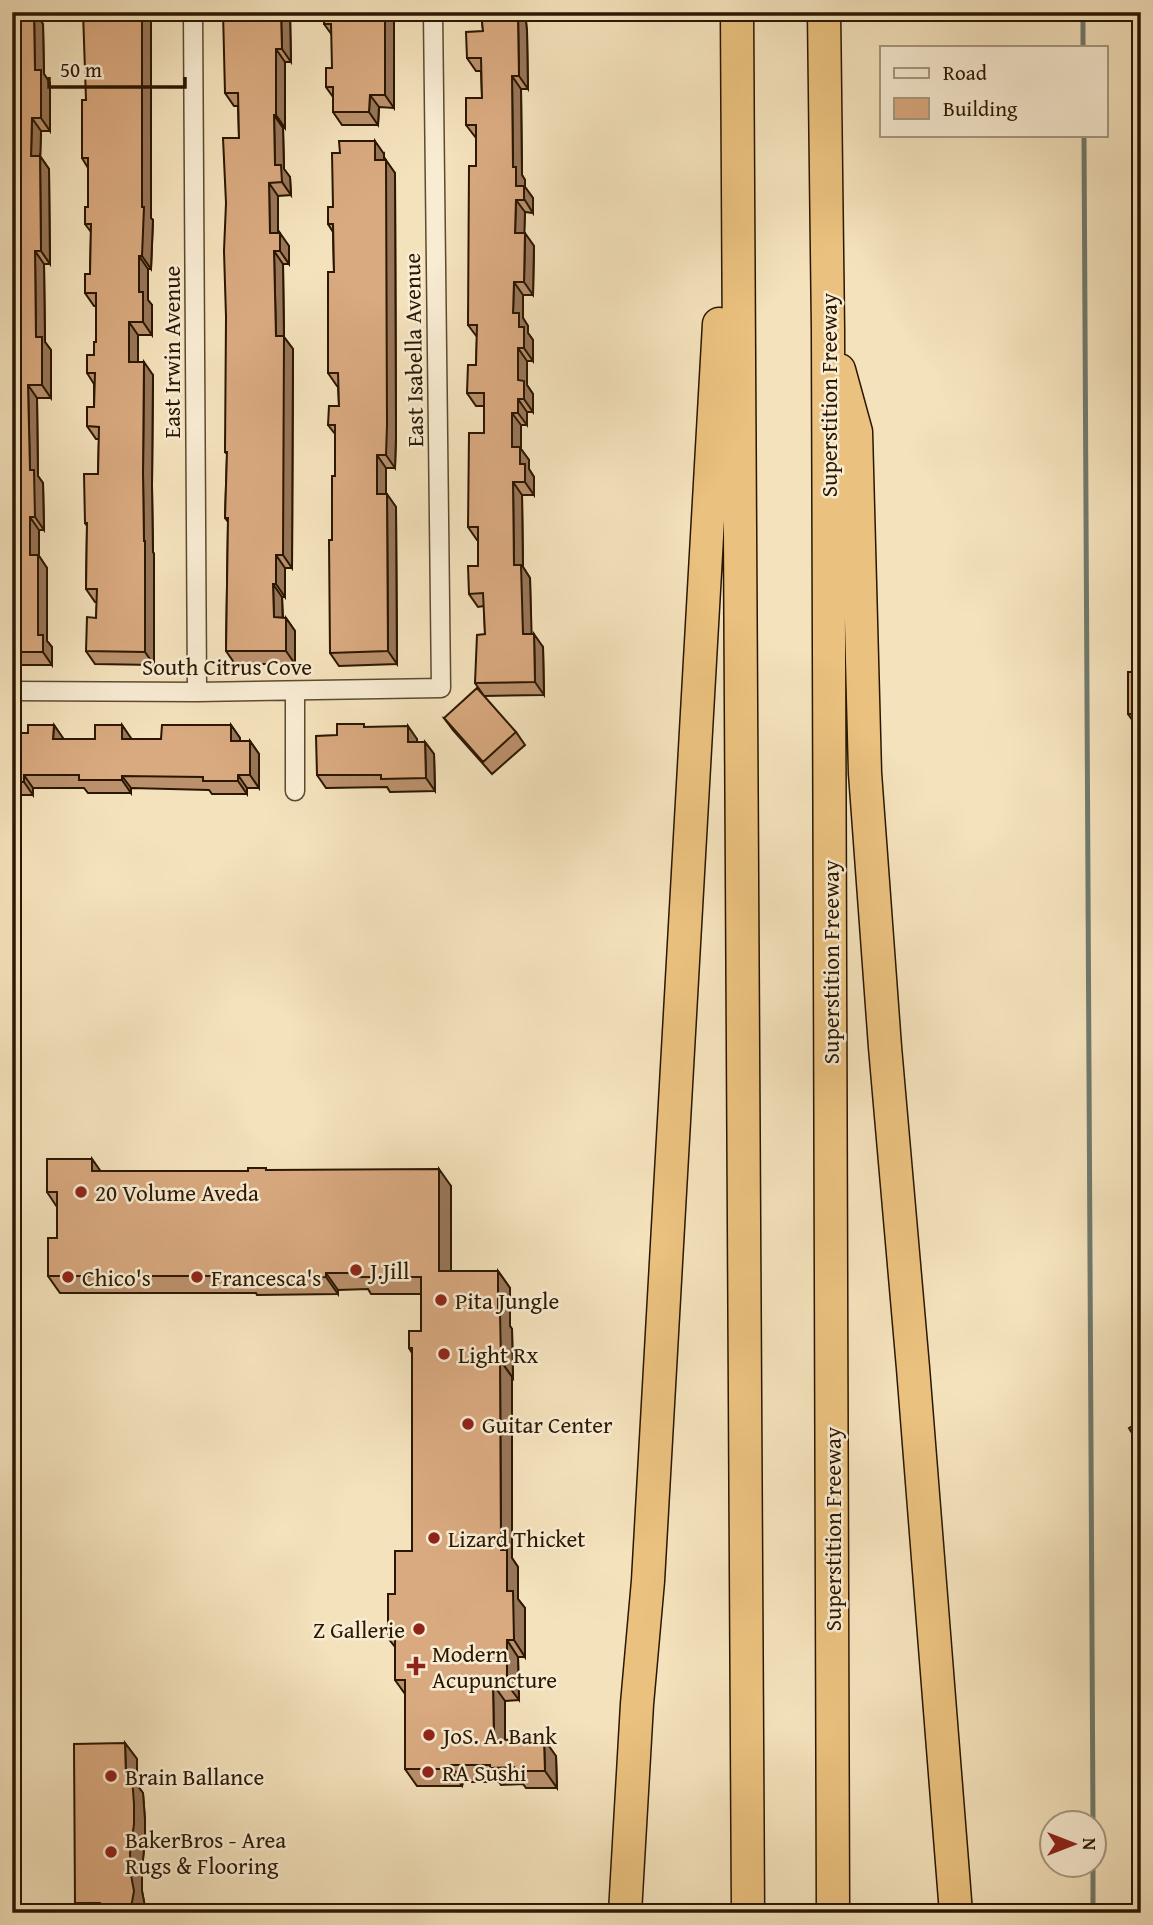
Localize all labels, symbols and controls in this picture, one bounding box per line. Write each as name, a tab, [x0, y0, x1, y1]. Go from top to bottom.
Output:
scale bar	[49, 46, 186, 90]
legend	[880, 46, 1108, 136]
text: 50 m	[60, 54, 102, 85]
text: Road	[943, 57, 988, 88]
text: Building	[943, 93, 1018, 124]
street label: East Isabella Avenue	[395, 253, 431, 447]
street label: East Irwin Avenue	[155, 266, 188, 438]
street label: Superstition Freeway	[812, 292, 845, 497]
street label: South Citrus Cove	[142, 650, 312, 683]
street label: Superstition Freeway	[814, 859, 847, 1064]
place label: 20 Volume Aveda	[95, 1176, 259, 1209]
marker: 20 Volume Aveda	[73, 1184, 89, 1200]
place label: J.Jill	[367, 1254, 409, 1287]
place label: Chico's	[82, 1261, 151, 1294]
place label: Francesca's	[211, 1261, 322, 1294]
marker: J.Jill	[348, 1262, 364, 1278]
marker: Chico's	[60, 1269, 76, 1285]
marker: Francesca's	[189, 1269, 205, 1285]
place label: Pita Jungle	[455, 1284, 559, 1317]
marker: Pita Jungle	[433, 1292, 449, 1308]
place label: Light Rx	[458, 1338, 538, 1371]
marker: Light Rx	[436, 1346, 452, 1362]
place label: Guitar Center	[482, 1408, 613, 1441]
marker: Guitar Center	[460, 1416, 476, 1432]
street label: Superstition Freeway	[816, 1426, 849, 1631]
place label: Lizard Thicket	[448, 1522, 585, 1555]
marker: Lizard Thicket	[426, 1530, 442, 1546]
place label: Z Gallerie	[313, 1613, 405, 1646]
marker: Z Gallerie	[411, 1621, 427, 1637]
place label: Modern Acupuncture	[432, 1637, 557, 1696]
marker: Modern Acupuncture	[406, 1656, 426, 1676]
place label: JoS. A. Bank	[440, 1719, 557, 1752]
marker: JoS. A. Bank	[421, 1727, 437, 1743]
place label: RA Sushi	[442, 1756, 526, 1789]
place label: Brain Ballance	[125, 1760, 264, 1793]
marker: RA Sushi	[420, 1764, 436, 1780]
marker: Brain Ballance	[103, 1768, 119, 1784]
north arrow	[1038, 1810, 1108, 1880]
place label: BakerBros - Area Rugs & Flooring	[125, 1823, 286, 1882]
text: N	[1076, 1838, 1104, 1851]
marker: BakerBros - Area Rugs & Flooring	[103, 1844, 119, 1860]

